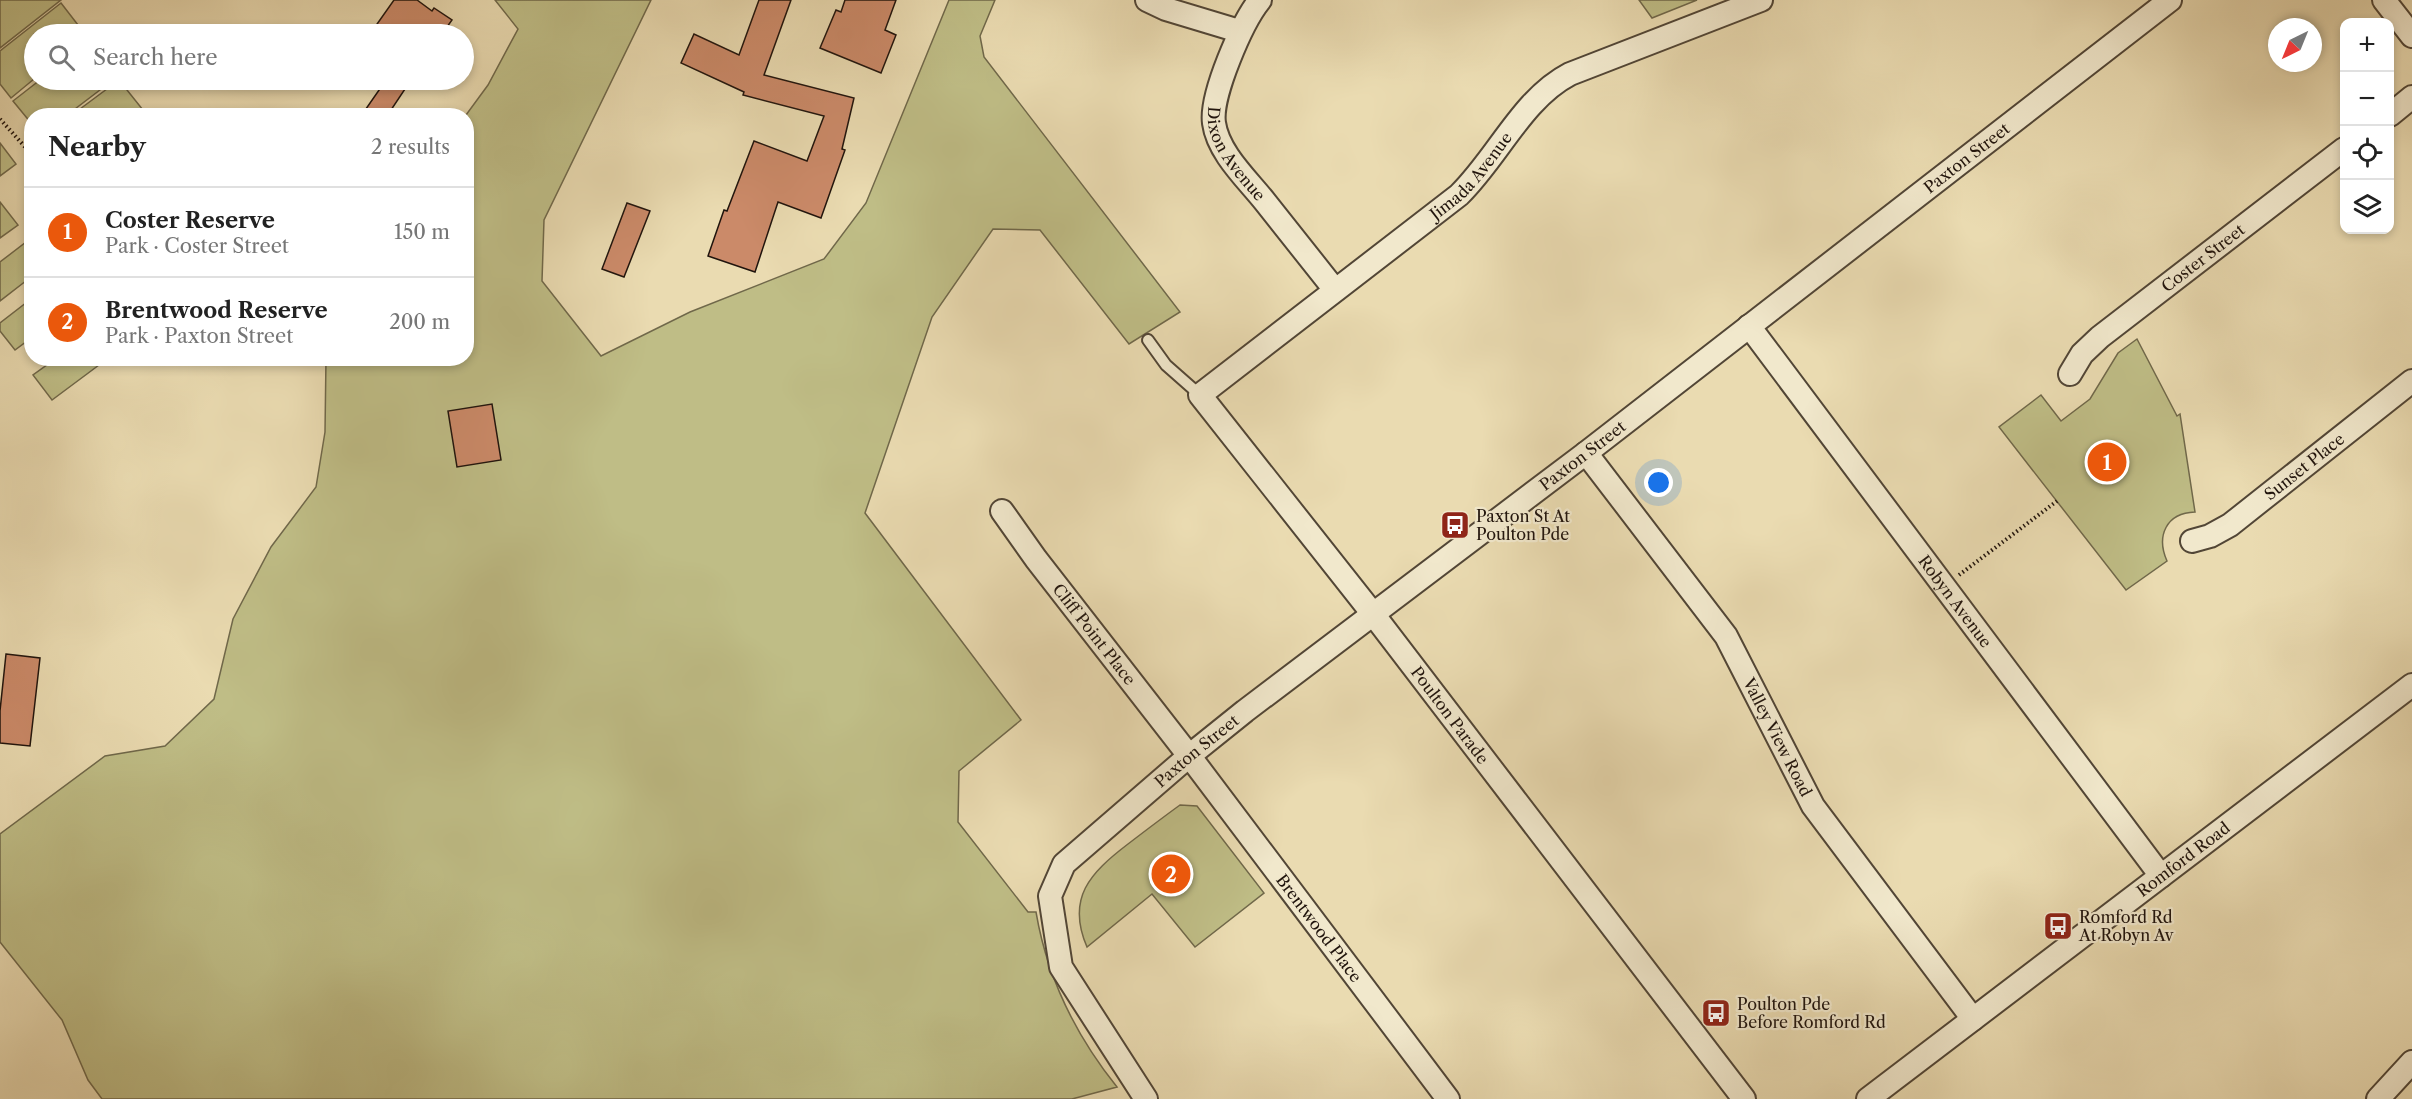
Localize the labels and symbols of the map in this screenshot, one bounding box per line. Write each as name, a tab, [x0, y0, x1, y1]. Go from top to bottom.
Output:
north arrow	[2268, 18, 2322, 72]
street label: Dixon Avenue	[1203, 106, 1270, 205]
street label: Paxton Street	[1920, 118, 2014, 197]
street label: Jimada Avenue	[1423, 128, 1516, 226]
street label: Coster Street	[2157, 219, 2249, 296]
street label: Paxton Street	[1535, 416, 1630, 495]
street label: Sunset Place	[2260, 429, 2348, 504]
pin: 1	[2088, 440, 2126, 484]
your location	[1644, 468, 1673, 497]
place label: Paxton St At Poulton Pde	[1476, 506, 1570, 544]
bus stop icon: Paxton St At Poulton Pde	[1439, 509, 1471, 541]
street label: Robyn Avenue	[1914, 551, 1996, 651]
street label: Cliff Point Place	[1049, 579, 1140, 689]
street label: Poulton Parade	[1407, 662, 1493, 768]
street label: Valley View Road	[1739, 674, 1816, 800]
street label: Paxton Street	[1150, 710, 1243, 791]
street label: Romford Road	[2133, 817, 2234, 901]
pin: 2	[1152, 852, 1190, 896]
street label: Brentwood Place	[1272, 870, 1366, 986]
place label: Romford Rd At Robyn Av	[2078, 907, 2174, 945]
bus stop icon: Romford Rd At Robyn Av	[2042, 910, 2074, 942]
place label: Poulton Pde Before Romford Rd	[1737, 994, 1886, 1032]
bus stop icon: Poulton Pde Before Romford Rd	[1700, 997, 1732, 1029]

